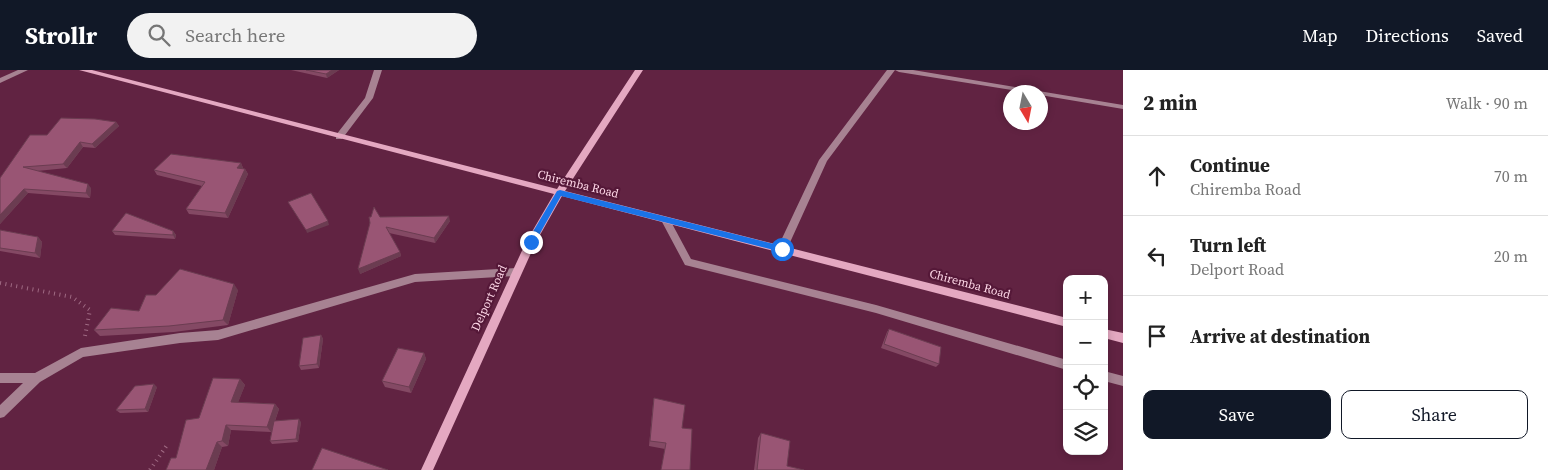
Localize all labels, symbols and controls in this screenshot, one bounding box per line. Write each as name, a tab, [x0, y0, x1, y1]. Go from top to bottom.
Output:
search box	[127, 13, 477, 58]
text: Strollr	[25, 19, 97, 52]
icon: search	[145, 21, 173, 49]
text: Search here	[185, 22, 285, 48]
text: Map	[1302, 23, 1338, 48]
text: Directions	[1366, 23, 1449, 48]
text: Saved	[1477, 23, 1523, 48]
north arrow	[1003, 85, 1048, 130]
text: 2 min	[1143, 88, 1198, 117]
text: Walk · 90 m	[1446, 92, 1528, 114]
text: Continue	[1190, 152, 1270, 178]
icon: ahead	[1143, 162, 1171, 190]
text: 70 m	[1494, 165, 1528, 187]
street label: Chiremba Road	[536, 166, 621, 202]
text: Chiremba Road	[1190, 178, 1301, 200]
route end	[520, 231, 543, 254]
text: Turn left	[1190, 232, 1266, 258]
route start	[771, 238, 794, 261]
icon: left	[1143, 242, 1171, 270]
text: 20 m	[1494, 245, 1528, 267]
text: Delport Road	[1190, 258, 1284, 280]
street label: Delport Road	[467, 262, 511, 334]
street label: Chiremba Road	[928, 265, 1012, 303]
map controls	[1063, 275, 1108, 455]
button: +	[1063, 275, 1108, 320]
button: −	[1063, 320, 1108, 365]
icon: arrive	[1143, 322, 1171, 350]
text: Arrive at destination	[1190, 323, 1370, 349]
button: locate	[1063, 365, 1108, 410]
button: Save	[1143, 390, 1331, 439]
button: Share	[1341, 390, 1528, 439]
button: layers	[1063, 410, 1108, 455]

